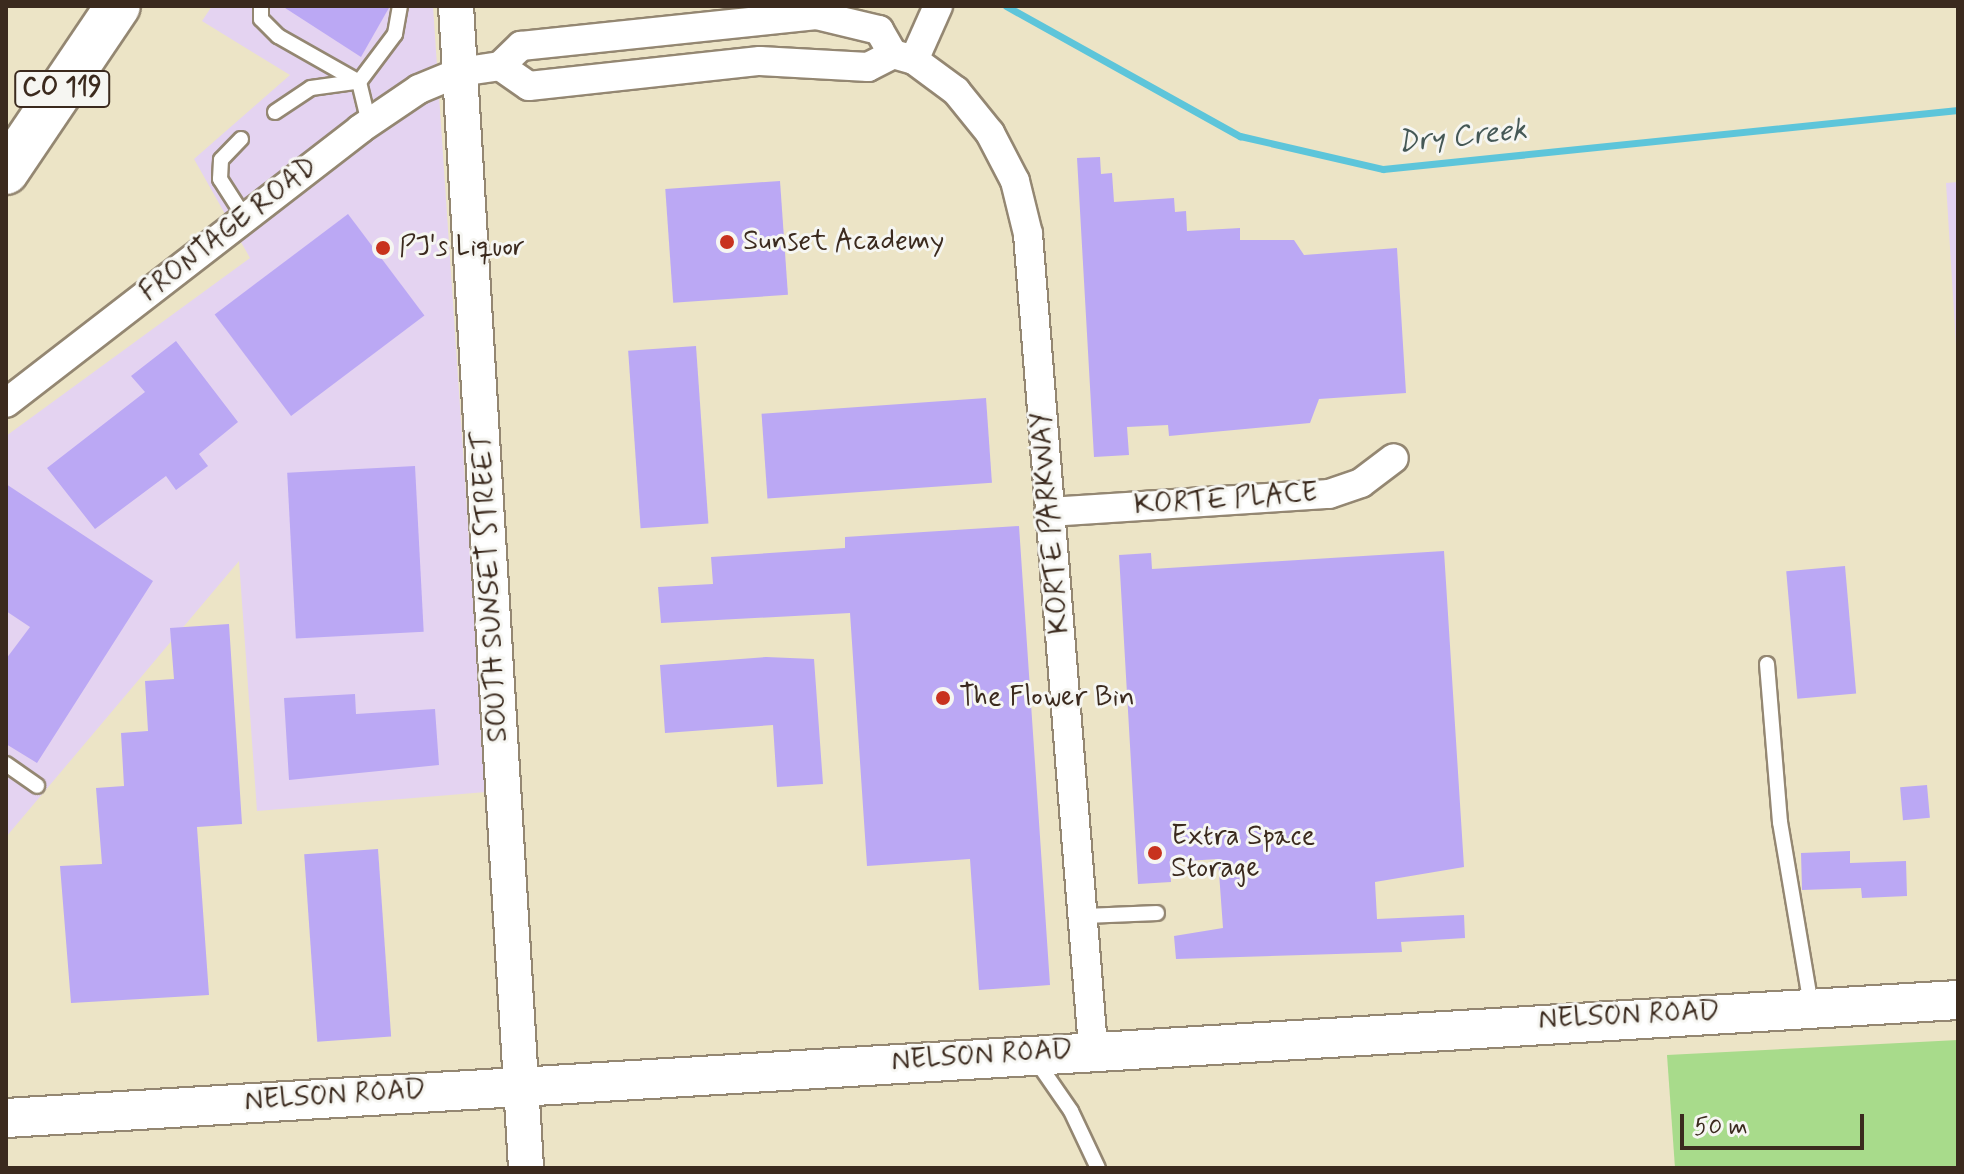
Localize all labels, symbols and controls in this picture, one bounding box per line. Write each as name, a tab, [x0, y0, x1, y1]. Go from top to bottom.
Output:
road number: CO 119	[14, 67, 110, 111]
water label: Dry Creek	[1395, 112, 1529, 162]
street label: FRONTAGE ROAD	[135, 151, 323, 309]
place label: Sunset Academy	[743, 225, 949, 259]
place label: PJ's Liquor	[399, 231, 528, 265]
marker: Sunset Academy	[718, 233, 736, 251]
marker: PJ's Liquor	[374, 239, 392, 257]
street label: KORTE PARKWAY	[1025, 411, 1077, 635]
street label: SOUTH SUNSET STREET	[466, 430, 516, 744]
street label: KORTE PLACE	[1131, 477, 1321, 523]
place label: The Flower Bin	[959, 681, 1137, 715]
marker: The Flower Bin	[934, 689, 952, 707]
place label: Extra Space Storage	[1171, 820, 1313, 886]
marker: Extra Space Storage	[1146, 844, 1164, 862]
street label: NELSON ROAD	[1538, 994, 1720, 1038]
street label: NELSON ROAD	[891, 1033, 1073, 1079]
street label: NELSON ROAD	[244, 1073, 426, 1119]
scale bar	[1684, 1098, 1868, 1148]
text: 50 m	[1694, 1112, 1748, 1143]

